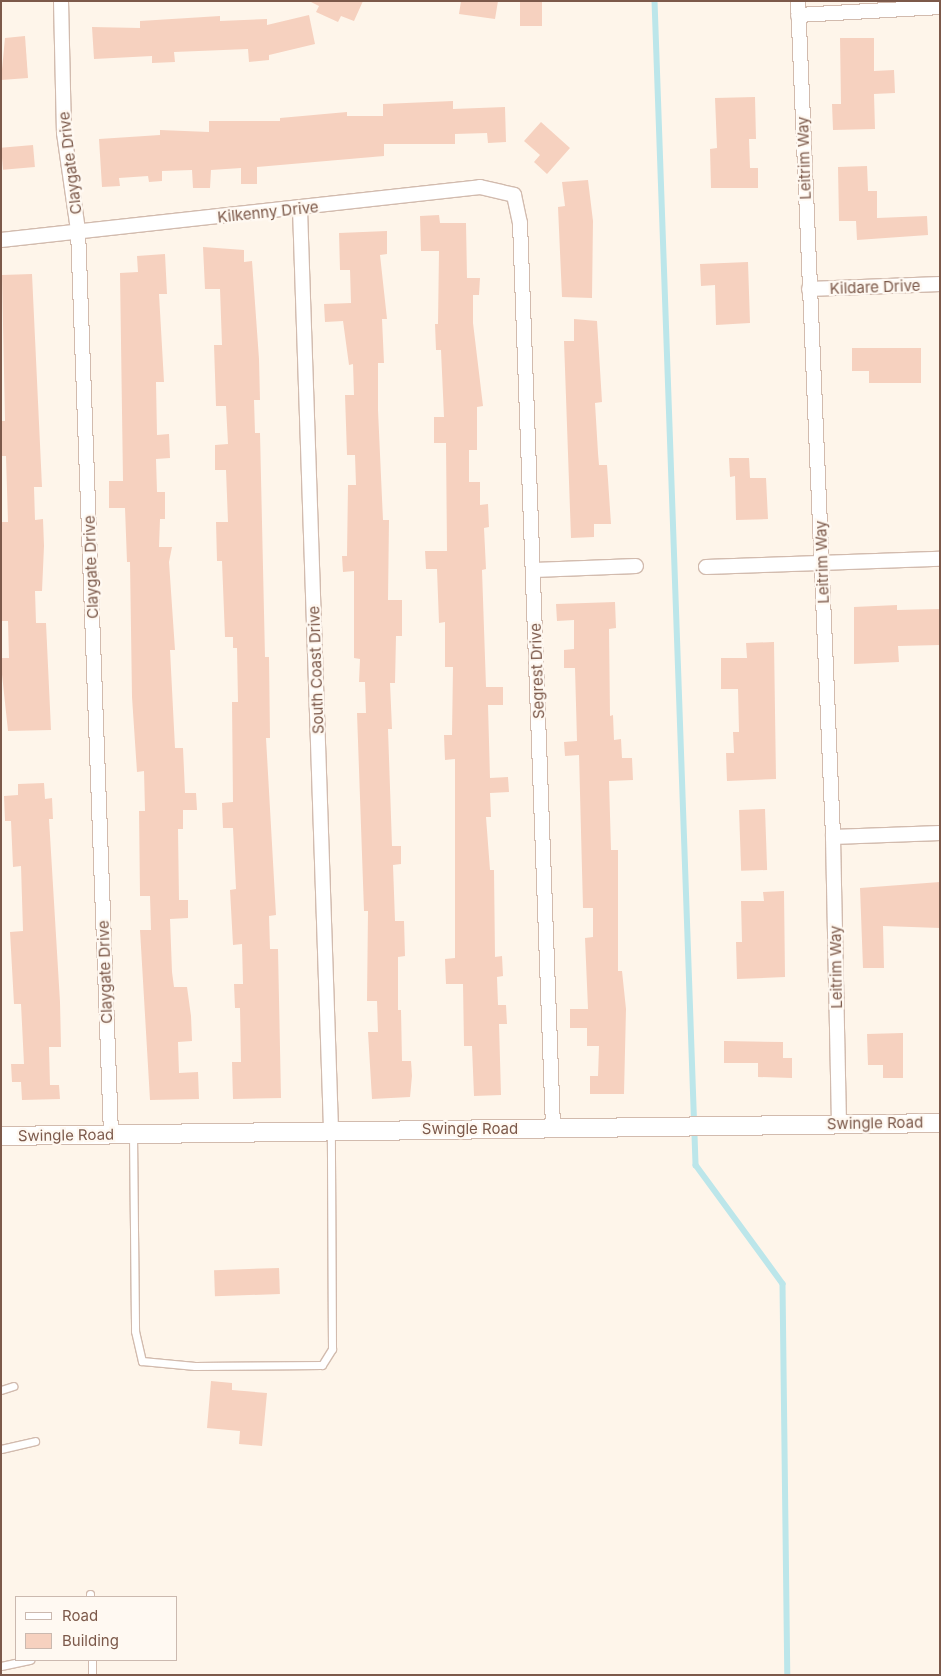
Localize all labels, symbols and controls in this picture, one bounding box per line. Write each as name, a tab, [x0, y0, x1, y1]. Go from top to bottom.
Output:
street label: Claygate Drive	[55, 111, 85, 215]
street label: Leitrim Way	[794, 116, 814, 200]
street label: Kilkenny Drive	[217, 198, 319, 226]
street label: Kildare Drive	[829, 276, 921, 298]
street label: Claygate Drive	[80, 515, 102, 619]
street label: Leitrim Way	[812, 520, 832, 604]
street label: South Coast Drive	[305, 606, 327, 734]
street label: Segrest Drive	[526, 623, 548, 719]
street label: Claygate Drive	[94, 920, 116, 1024]
street label: Leitrim Way	[826, 925, 846, 1009]
street label: Swingle Road	[827, 1113, 923, 1133]
street label: Swingle Road	[422, 1120, 518, 1138]
street label: Swingle Road	[18, 1125, 114, 1145]
legend	[15, 1596, 178, 1661]
text: Road	[62, 1606, 98, 1625]
text: Building	[62, 1631, 119, 1650]

